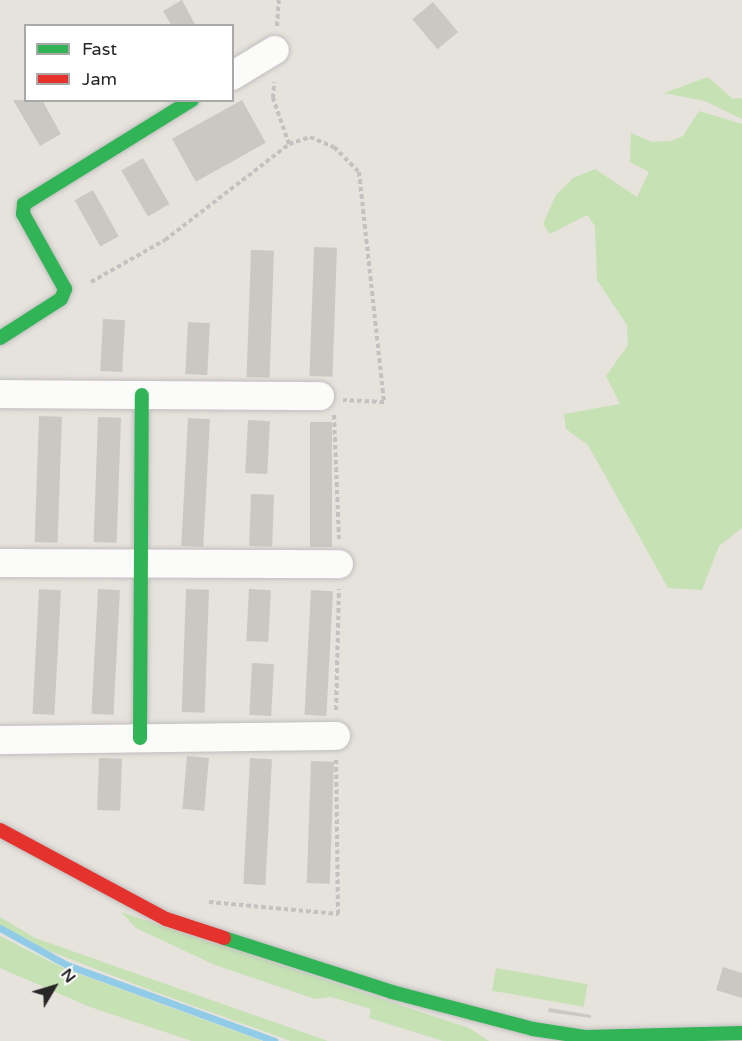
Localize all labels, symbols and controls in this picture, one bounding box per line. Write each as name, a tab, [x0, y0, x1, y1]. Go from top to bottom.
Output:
legend	[24, 24, 234, 102]
text: Fast	[82, 38, 117, 60]
text: Jam	[82, 68, 117, 90]
north arrow	[24, 957, 84, 1017]
text: N	[56, 965, 80, 987]

